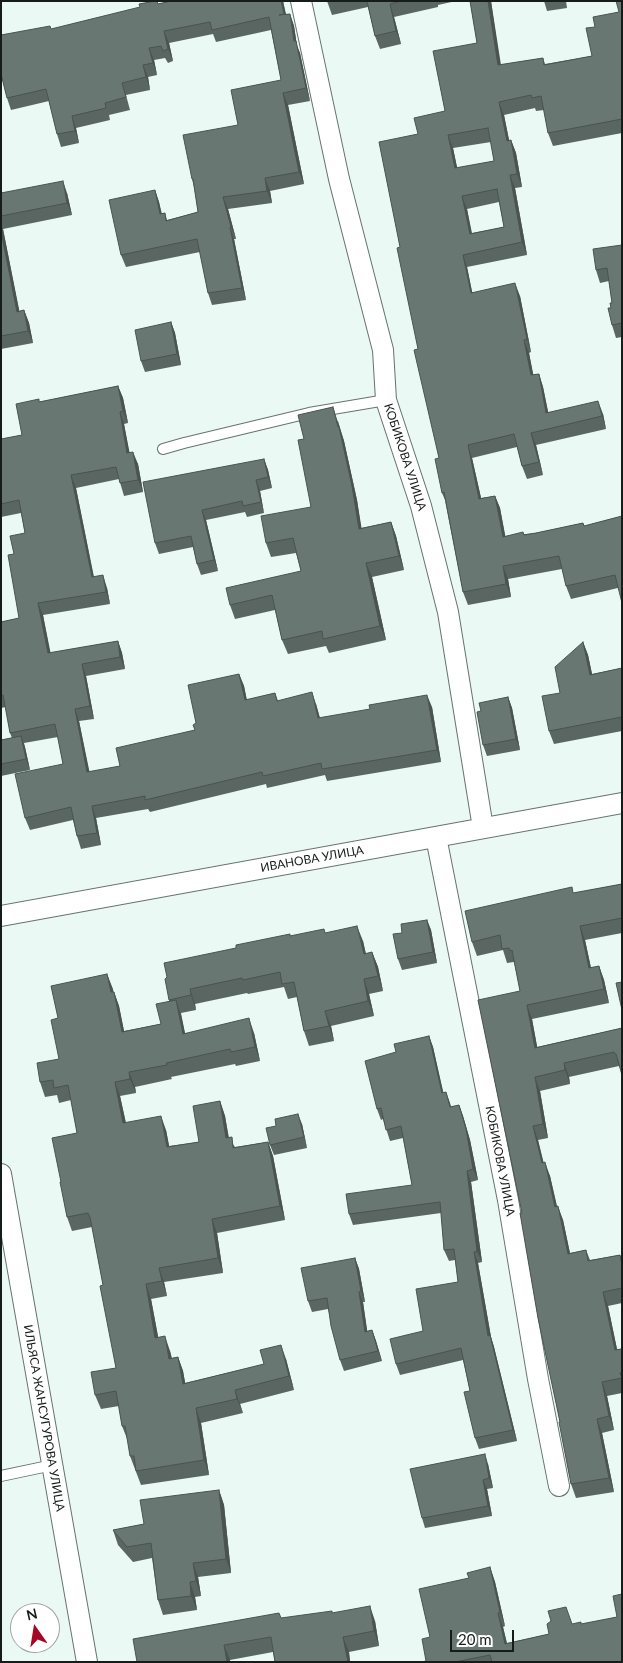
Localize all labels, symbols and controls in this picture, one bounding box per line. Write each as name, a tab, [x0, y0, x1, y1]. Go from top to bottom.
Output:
street label: КОБИКОВА УЛИЦА	[381, 401, 429, 513]
street label: ИВАНОВА УЛИЦА	[259, 843, 365, 875]
street label: КОБИКОВА УЛИЦА	[482, 1105, 518, 1217]
street label: ИЛЬЯСА ЖАНСУГУРОВА УЛИЦА	[20, 1324, 68, 1512]
north arrow	[10, 1603, 60, 1653]
text: N	[25, 1604, 39, 1623]
scale bar	[453, 1620, 517, 1652]
text: 20 m	[458, 1630, 492, 1648]

